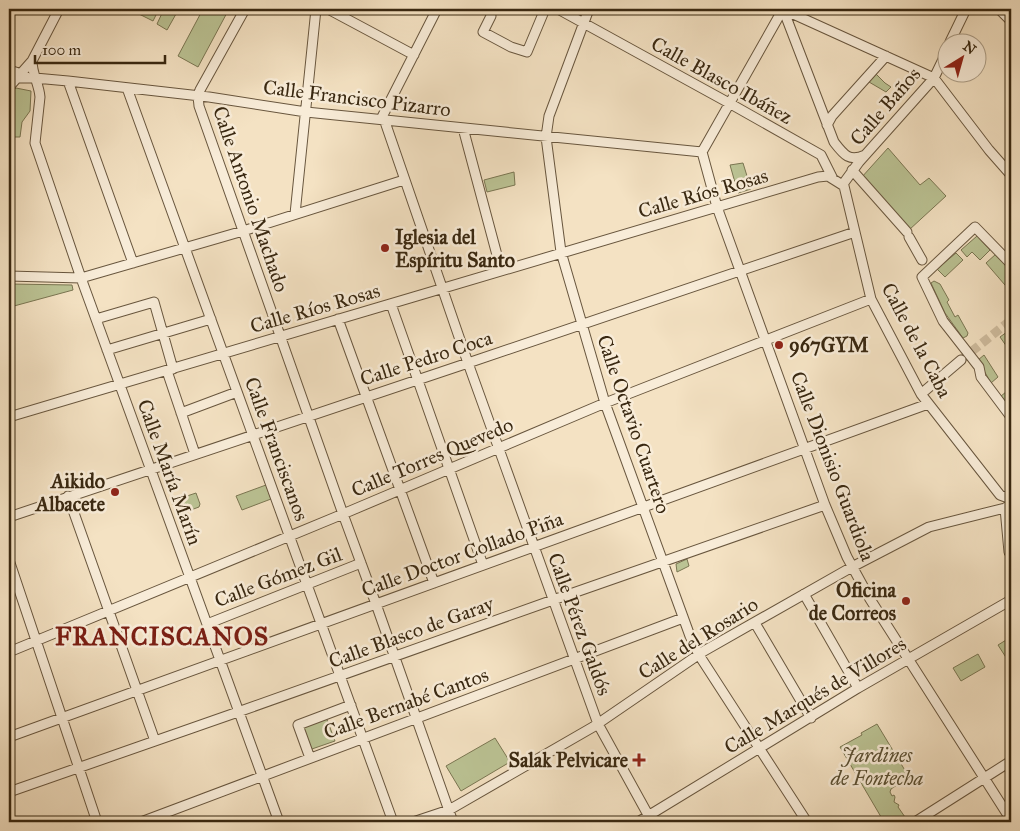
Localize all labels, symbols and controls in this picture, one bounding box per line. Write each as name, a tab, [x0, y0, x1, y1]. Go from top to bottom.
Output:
street label: Calle Blasco Ibáñez	[647, 31, 797, 129]
scale bar	[35, 32, 165, 64]
north arrow	[938, 32, 988, 82]
text: N	[960, 38, 979, 58]
text: 100 m	[42, 41, 82, 59]
street label: Calle Baños	[845, 62, 925, 150]
street label: Calle Francisco Pizarro	[262, 75, 452, 121]
street label: Calle Antonio Machado	[208, 103, 294, 295]
street label: Calle Ríos Rosas	[635, 163, 771, 223]
place label: Iglesia del Espíritu Santo	[395, 225, 515, 273]
marker: Iglesia del Espíritu Santo	[379, 242, 391, 254]
street label: Calle Ríos Rosas	[247, 278, 383, 338]
street label: Calle de la Caba	[877, 278, 958, 402]
street label: Calle Pedro Coca	[357, 325, 496, 391]
street label: Calle Octavio Cuartero	[592, 332, 676, 516]
place label: 967GYM	[789, 333, 869, 358]
marker: 967GYM	[773, 339, 785, 351]
street label: Calle Dionisio Guardiola	[786, 368, 880, 565]
street label: Calle Franciscanos	[240, 374, 314, 524]
street label: Calle María Marín	[133, 396, 208, 548]
street label: Calle Torres Quevedo	[347, 412, 517, 502]
place label: Aikido Albacete	[34, 469, 106, 516]
marker: Aikido Albacete	[109, 486, 121, 498]
street label: Calle Doctor Collado Piña	[358, 506, 567, 602]
street label: Calle Gómez Gil	[211, 542, 346, 612]
street label: Calle Pérez Galdós	[543, 549, 617, 699]
place label: Oficina de Correos	[809, 578, 897, 625]
street label: Calle Blasco de Garay	[325, 591, 497, 673]
street label: Calle del Rosario	[634, 592, 762, 684]
marker: Oficina de Correos	[900, 595, 912, 607]
district label: FRANCISCANOS	[55, 621, 269, 652]
street label: Calle Marqués de Villores	[720, 631, 911, 760]
street label: Calle Bernabé Cantos	[320, 662, 492, 744]
park label: Jardines de Fontecha	[830, 743, 923, 790]
place label: Salak Pelvicare	[508, 748, 629, 772]
marker: Salak Pelvicare	[632, 753, 646, 767]

